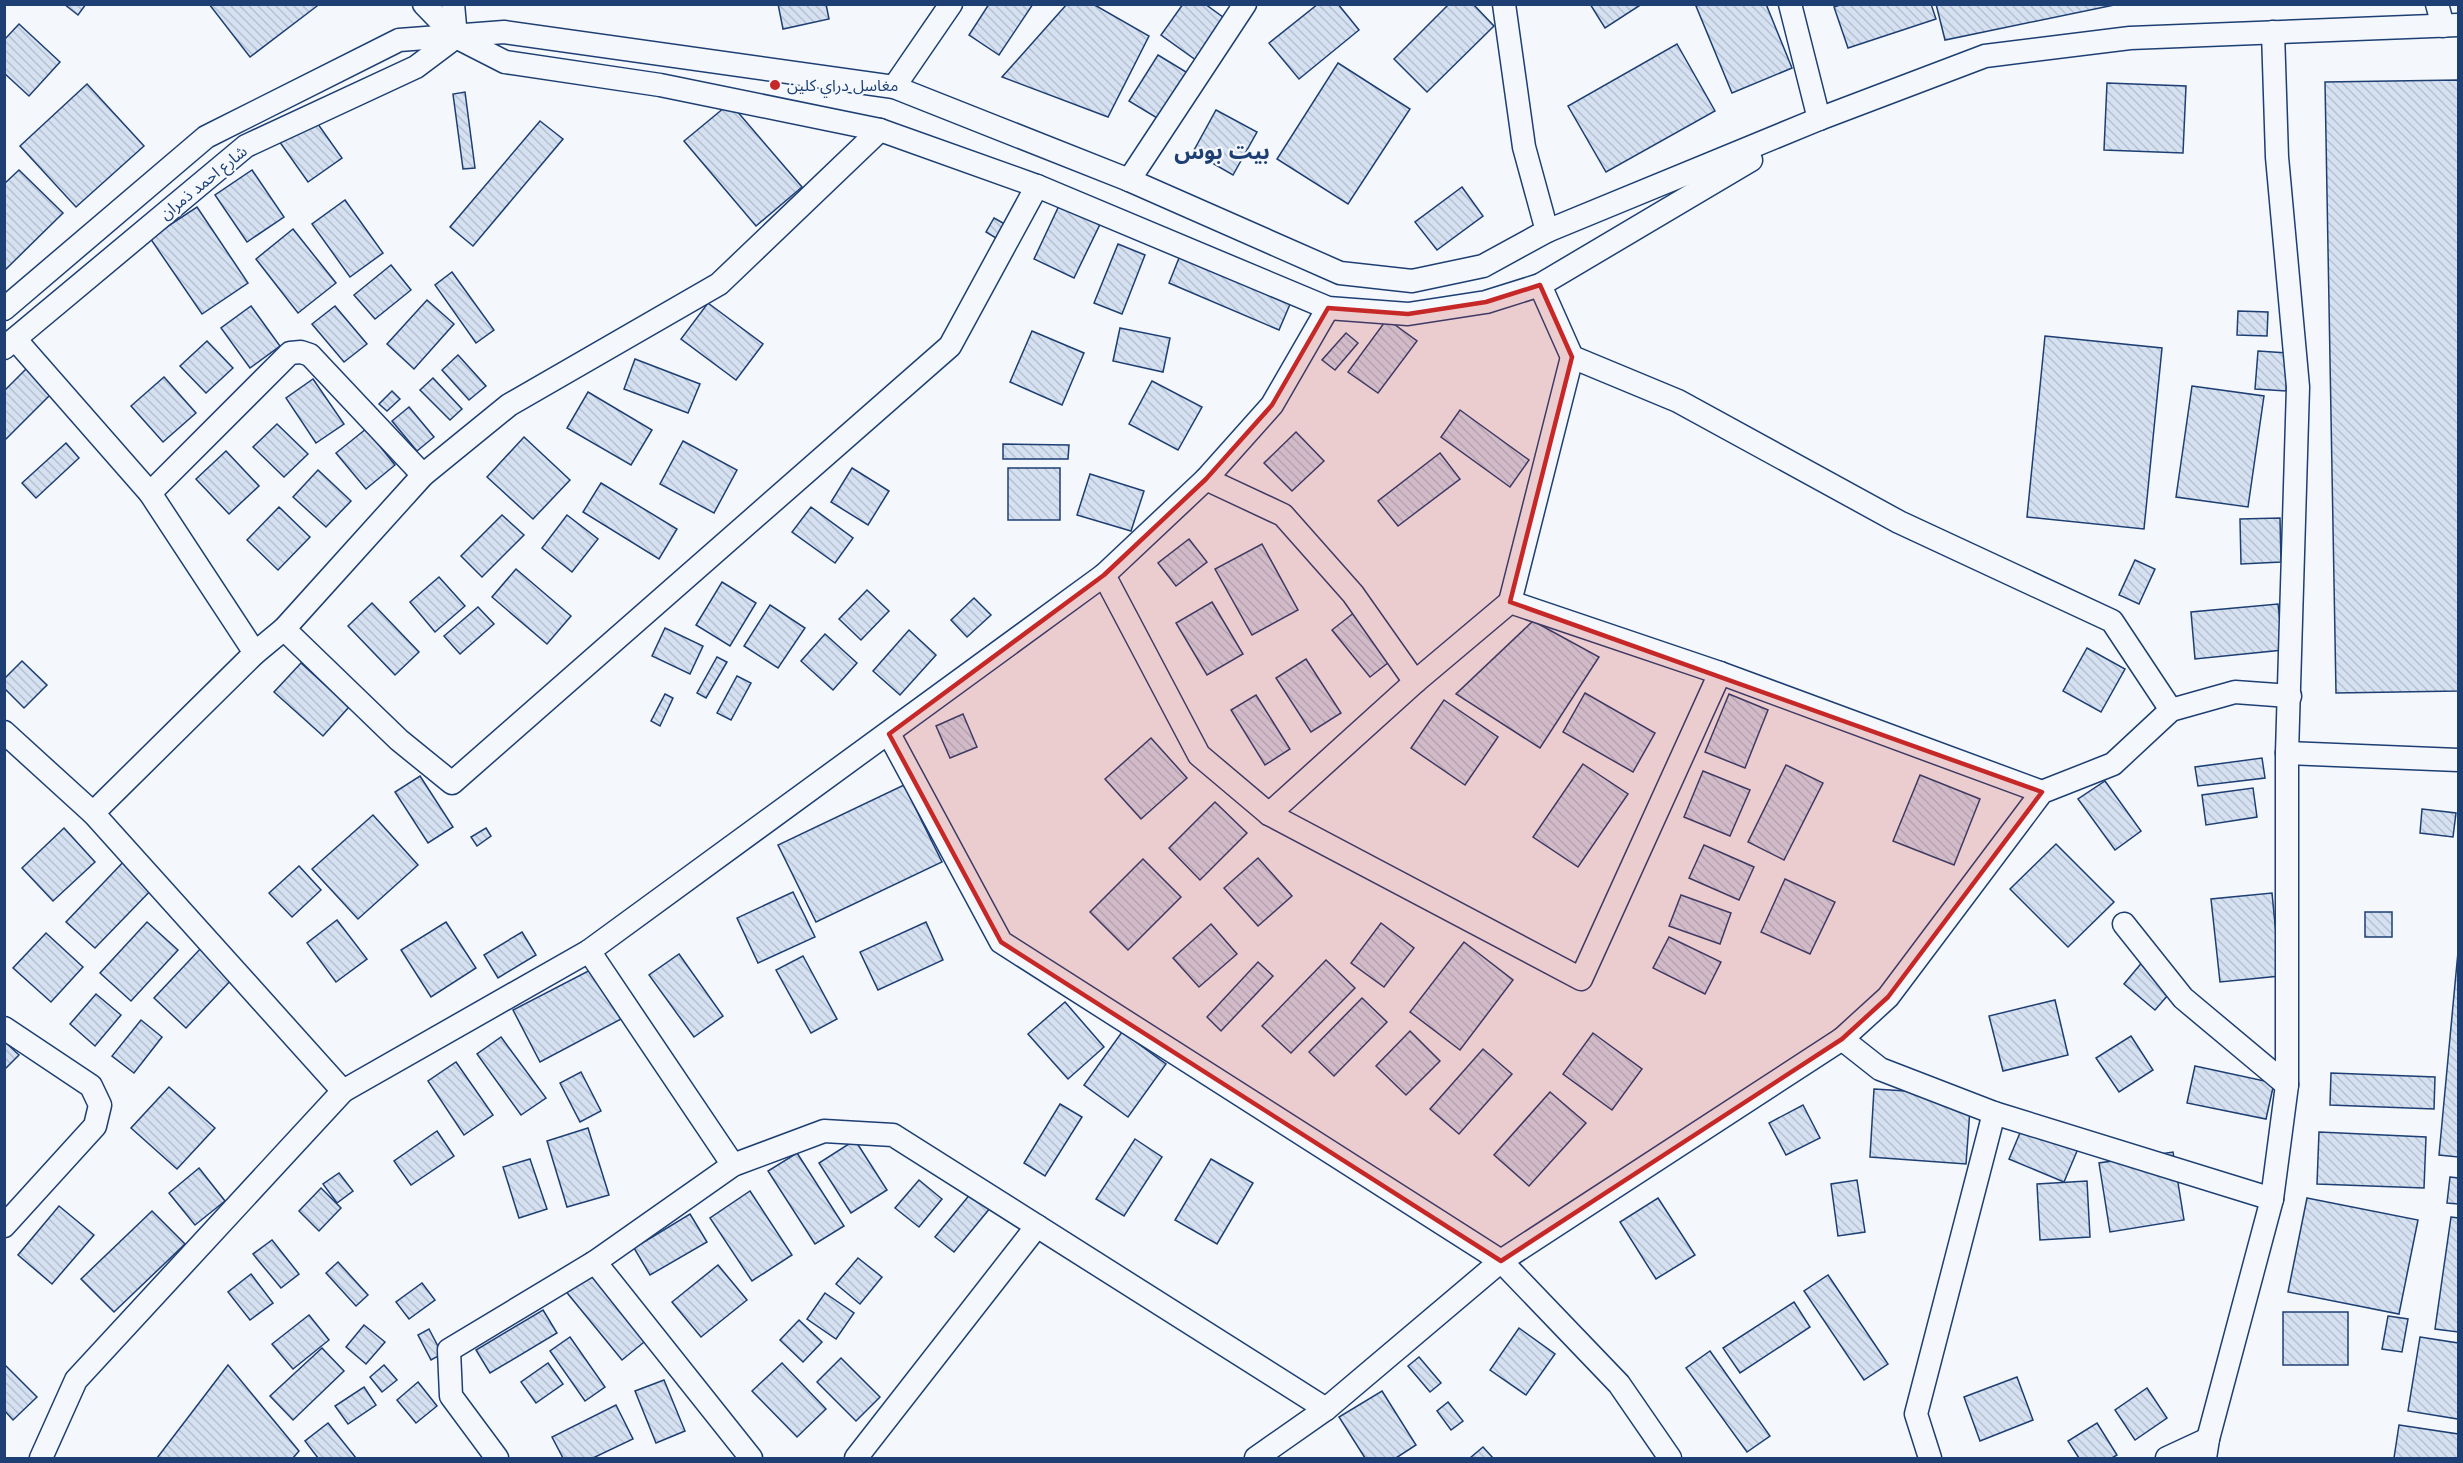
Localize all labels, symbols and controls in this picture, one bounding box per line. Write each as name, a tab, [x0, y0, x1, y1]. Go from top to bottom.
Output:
place label: مغاسل دراي كلين	[787, 74, 899, 98]
marker: مغاسل دراي كلين	[768, 78, 782, 92]
district label: بيت بوس	[1174, 136, 1270, 165]
street label: شارع احمد ذمران	[155, 140, 253, 226]

